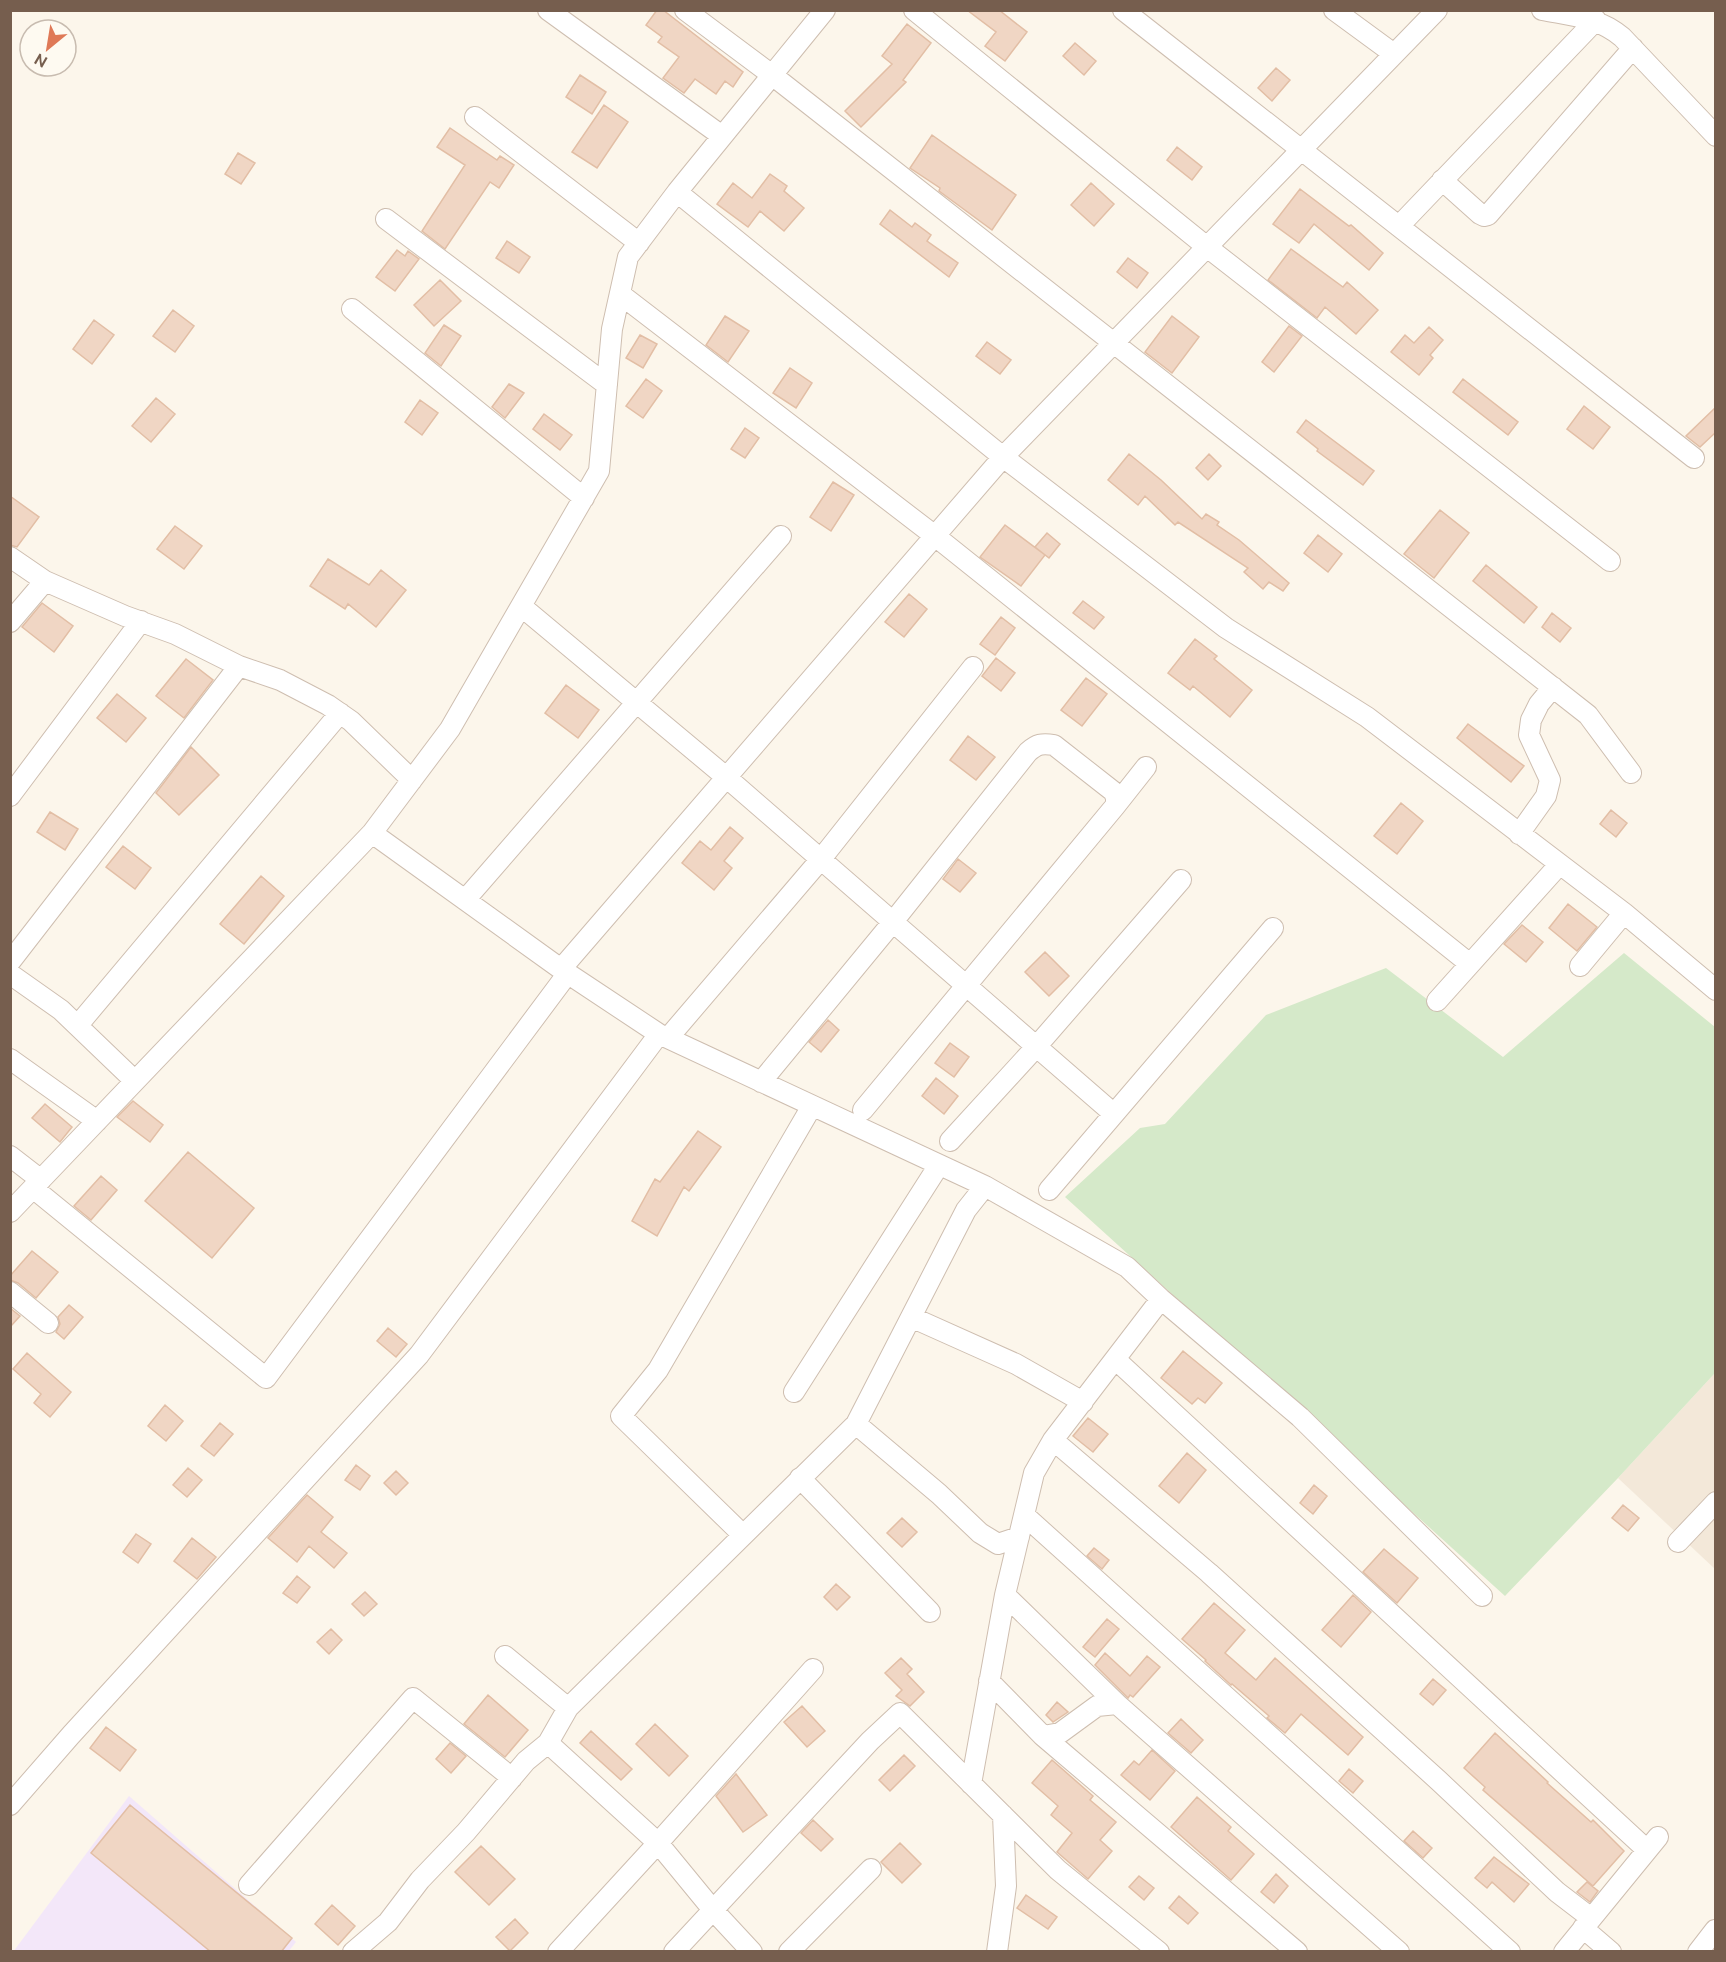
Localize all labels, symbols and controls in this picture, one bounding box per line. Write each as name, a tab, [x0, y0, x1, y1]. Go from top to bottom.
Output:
north arrow	[18, 18, 78, 78]
text: N	[31, 50, 50, 72]

